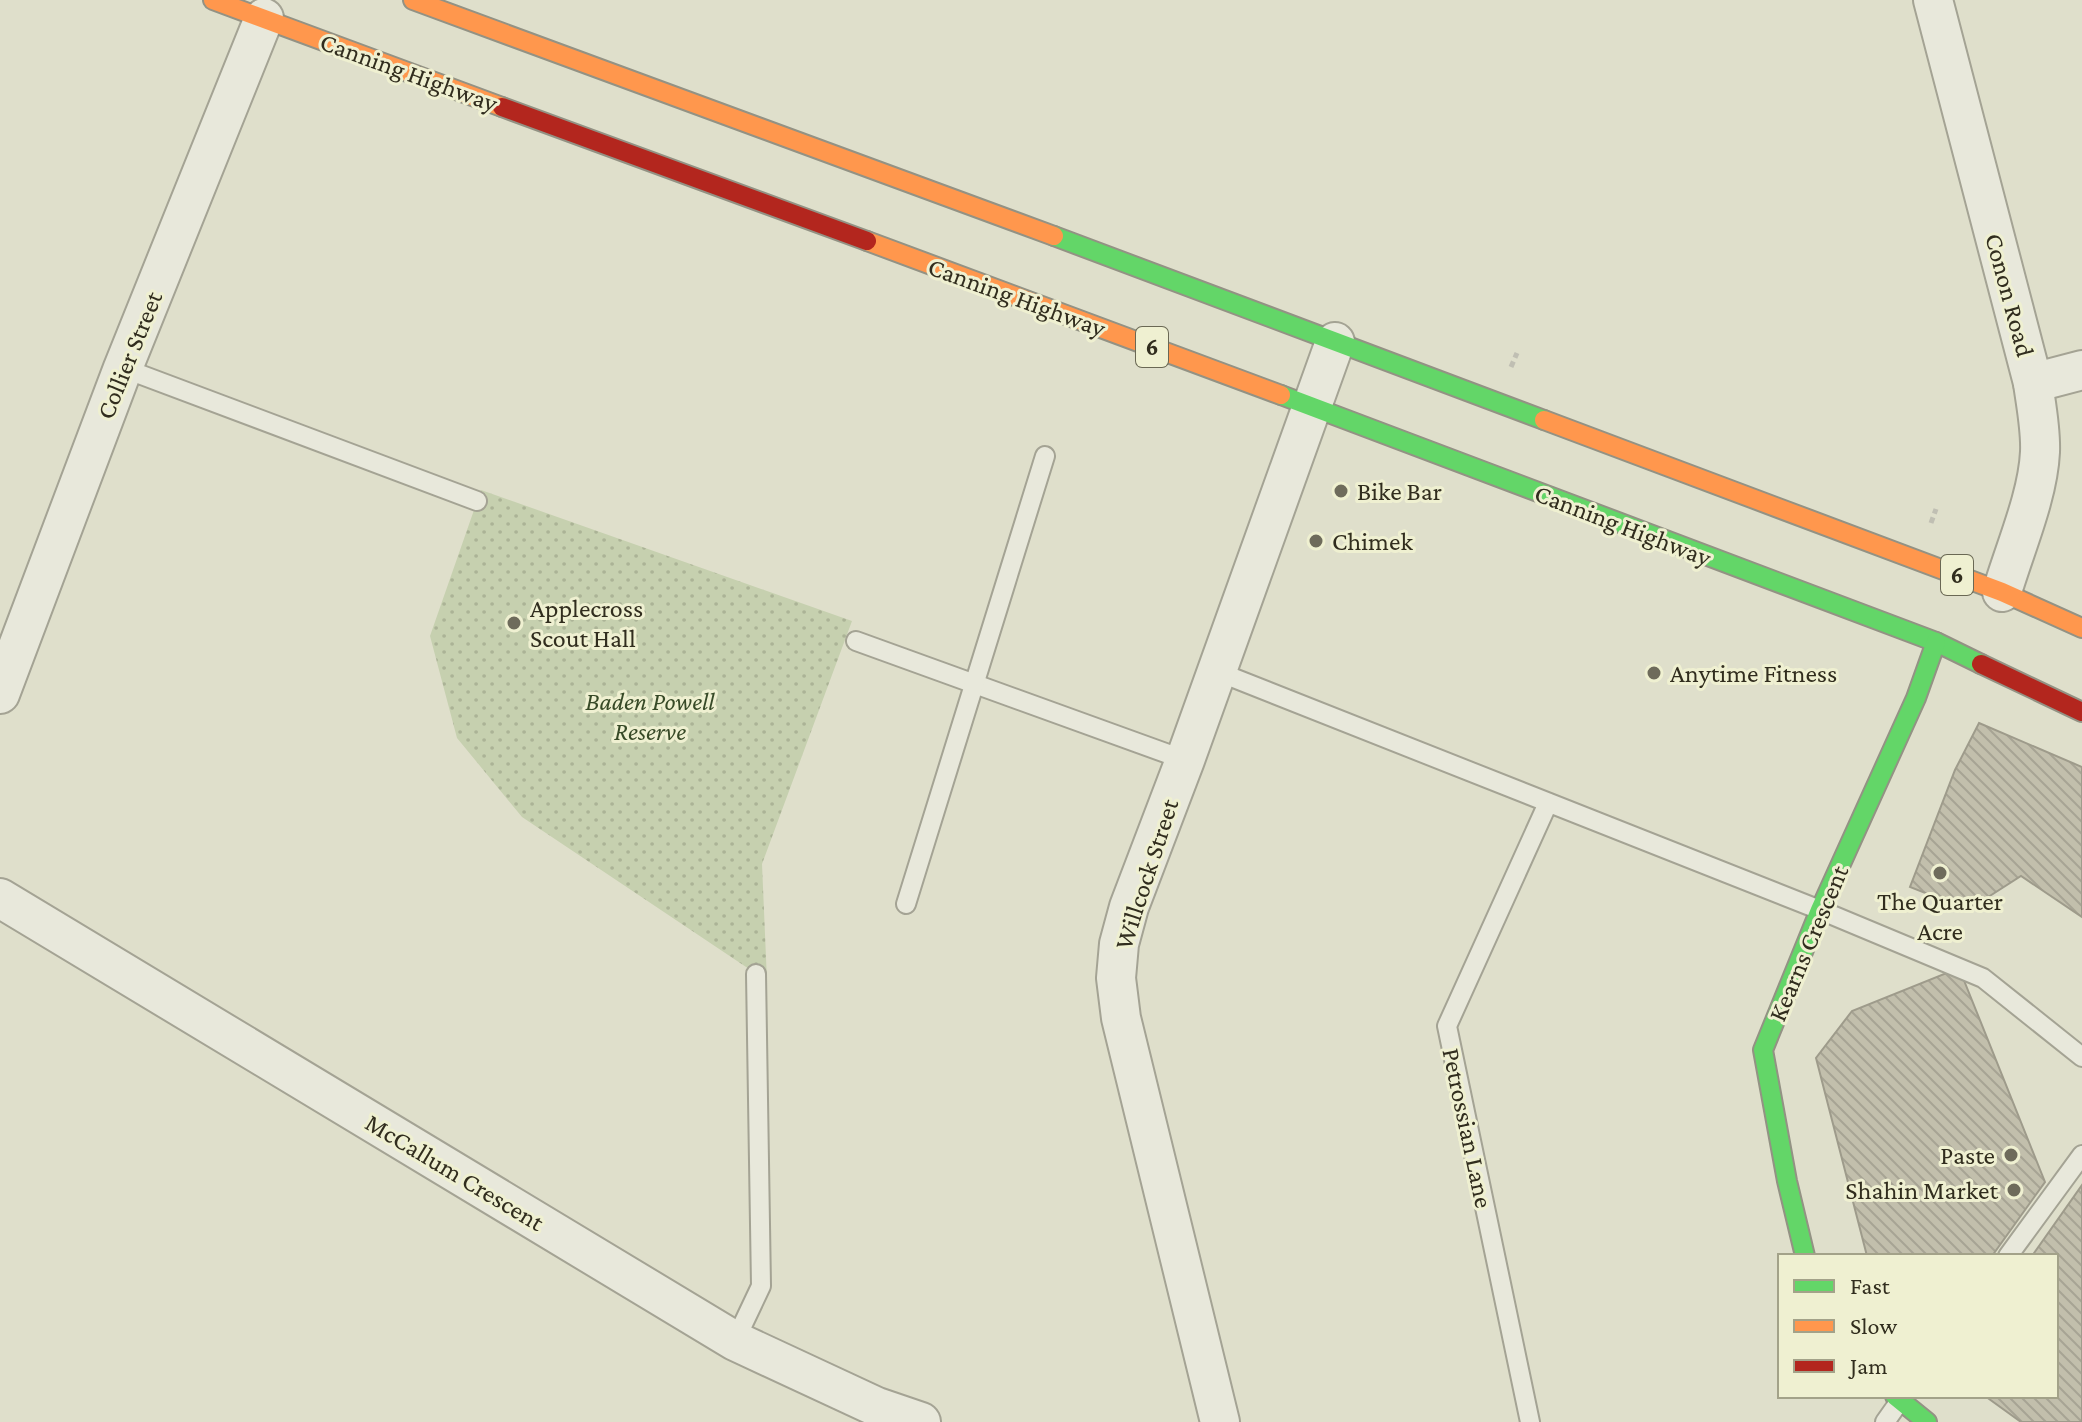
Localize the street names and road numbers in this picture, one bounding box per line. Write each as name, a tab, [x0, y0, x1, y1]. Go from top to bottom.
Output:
street label: Canning Highway	[316, 27, 502, 118]
street label: Conon Road	[1979, 230, 2040, 360]
street label: Canning Highway	[924, 252, 1110, 343]
street label: Collier Street	[91, 287, 168, 423]
road number: 6	[1136, 327, 1168, 367]
street label: Canning Highway	[1531, 478, 1716, 573]
road number: 6	[1941, 555, 1973, 595]
street label: Willcock Street	[1109, 795, 1185, 953]
street label: Kearns Crescent	[1763, 860, 1855, 1026]
street label: Petrossian Lane	[1436, 1046, 1499, 1211]
street label: McCallum Crescent	[360, 1108, 550, 1237]

